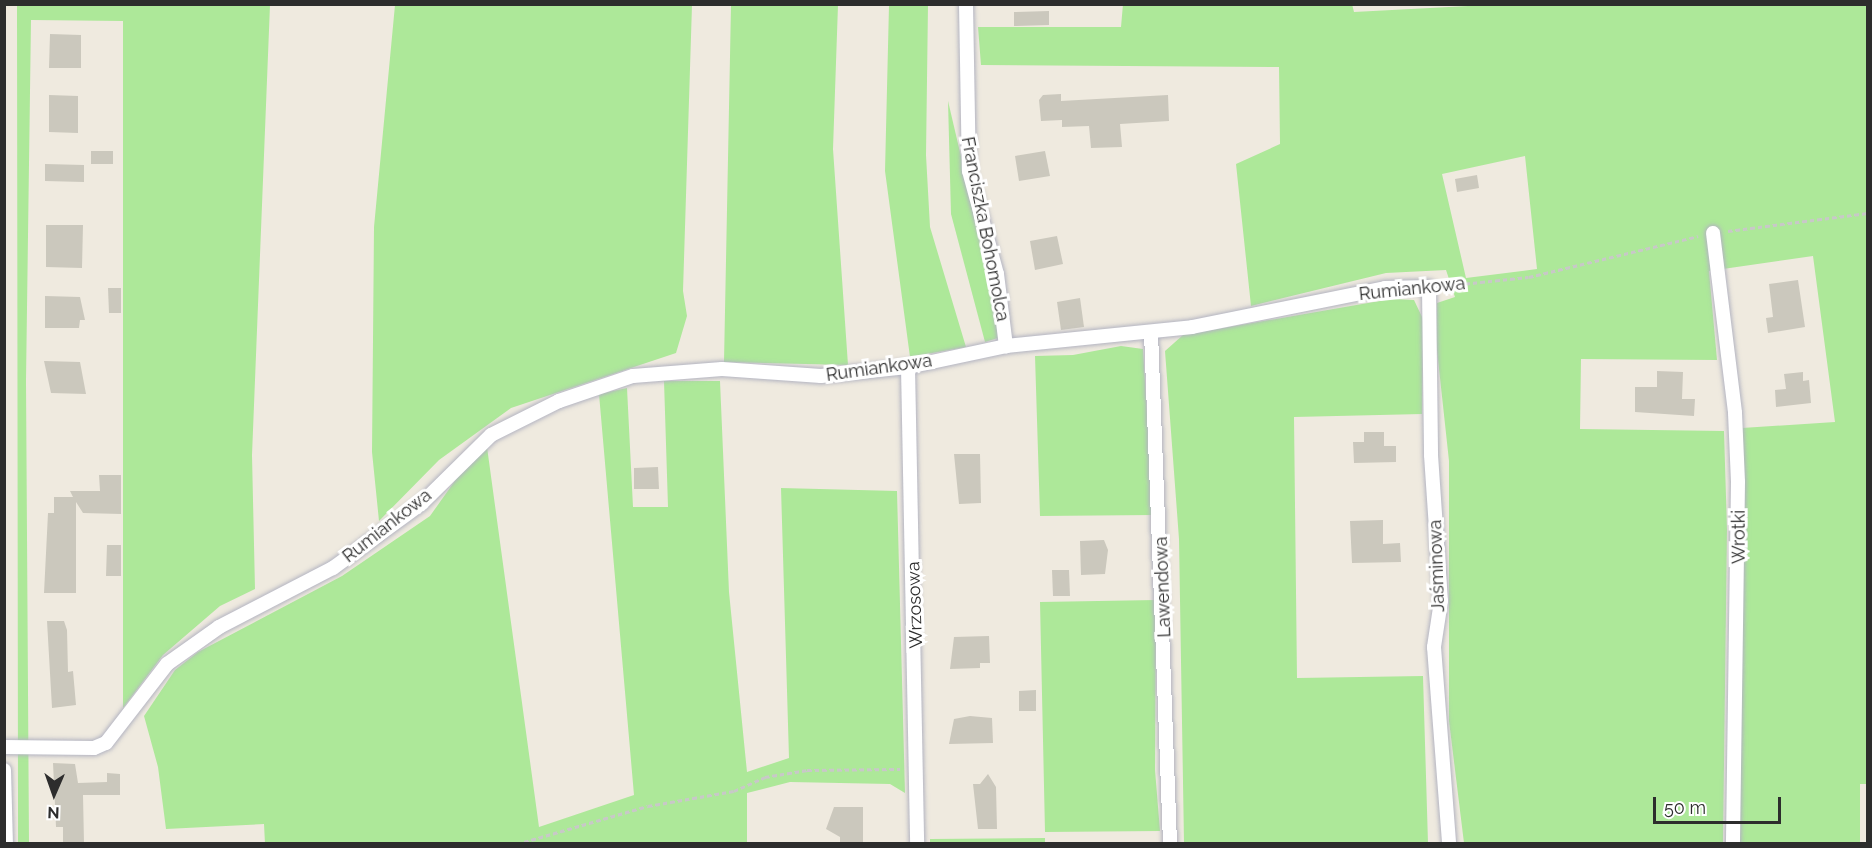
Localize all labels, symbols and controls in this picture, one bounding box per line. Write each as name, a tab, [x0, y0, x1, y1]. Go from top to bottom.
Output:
street label: Franciszka Bohomolca	[957, 135, 1013, 323]
street label: Rumiankowa	[1358, 273, 1466, 305]
street label: Rumiankowa	[825, 350, 933, 386]
street label: Rumiankowa	[338, 485, 436, 567]
street label: Wrotki	[1728, 510, 1750, 564]
street label: Jaśminowa	[1425, 519, 1449, 613]
street label: Lawendowa	[1150, 536, 1176, 638]
street label: Wrzosowa	[903, 561, 927, 649]
north arrow	[24, 764, 84, 824]
scale bar	[1656, 785, 1784, 823]
text: 50 m	[1664, 797, 1706, 818]
text: N	[47, 803, 60, 822]

